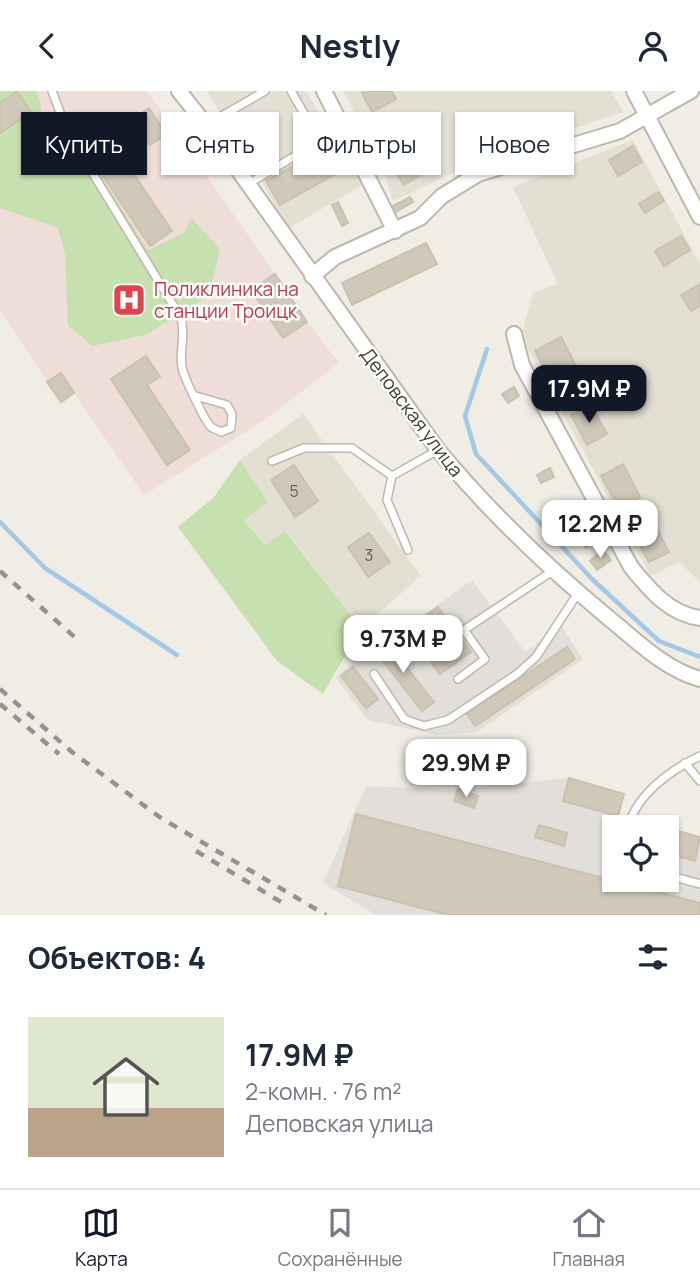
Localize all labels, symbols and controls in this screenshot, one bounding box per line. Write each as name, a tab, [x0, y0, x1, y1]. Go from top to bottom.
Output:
text: Nestly	[300, 24, 400, 68]
icon: back	[28, 27, 66, 65]
icon: person	[634, 27, 672, 65]
chip: Купить	[21, 112, 147, 175]
chip: Снять	[161, 112, 279, 175]
chip: Фильтры	[293, 112, 441, 175]
chip: Новое	[455, 112, 574, 175]
place label: Поликлиника на станции Троицк	[154, 276, 299, 324]
hospital icon: Поликлиника на станции Троицк	[110, 281, 148, 319]
street label: Деповская улица	[355, 342, 469, 482]
pin: 17.9M ₽	[524, 365, 654, 425]
text: 17.9M ₽	[547, 372, 631, 404]
house number: 5	[289, 480, 299, 502]
pin: 12.2M ₽	[535, 501, 665, 560]
text: 12.2M ₽	[558, 507, 642, 539]
house number: 3	[365, 544, 373, 566]
pin: 9.73M ₽	[338, 615, 468, 675]
text: 9.73M ₽	[360, 622, 446, 654]
pin: 29.9M ₽	[401, 739, 531, 799]
text: 29.9M ₽	[421, 746, 511, 778]
map controls	[602, 815, 679, 892]
button: locate	[602, 815, 679, 892]
text: Объектов: 4	[28, 937, 206, 978]
icon: filters	[634, 938, 672, 976]
text: 17.9M ₽	[245, 1034, 354, 1075]
icon: home	[84, 1045, 168, 1129]
text: 2-комн. · 76 m²	[245, 1075, 401, 1107]
text: Деповская улица	[245, 1107, 434, 1139]
tab: Карта	[75, 1204, 128, 1272]
tab: Сохранённые	[278, 1204, 403, 1272]
tab: Главная	[553, 1204, 625, 1272]

